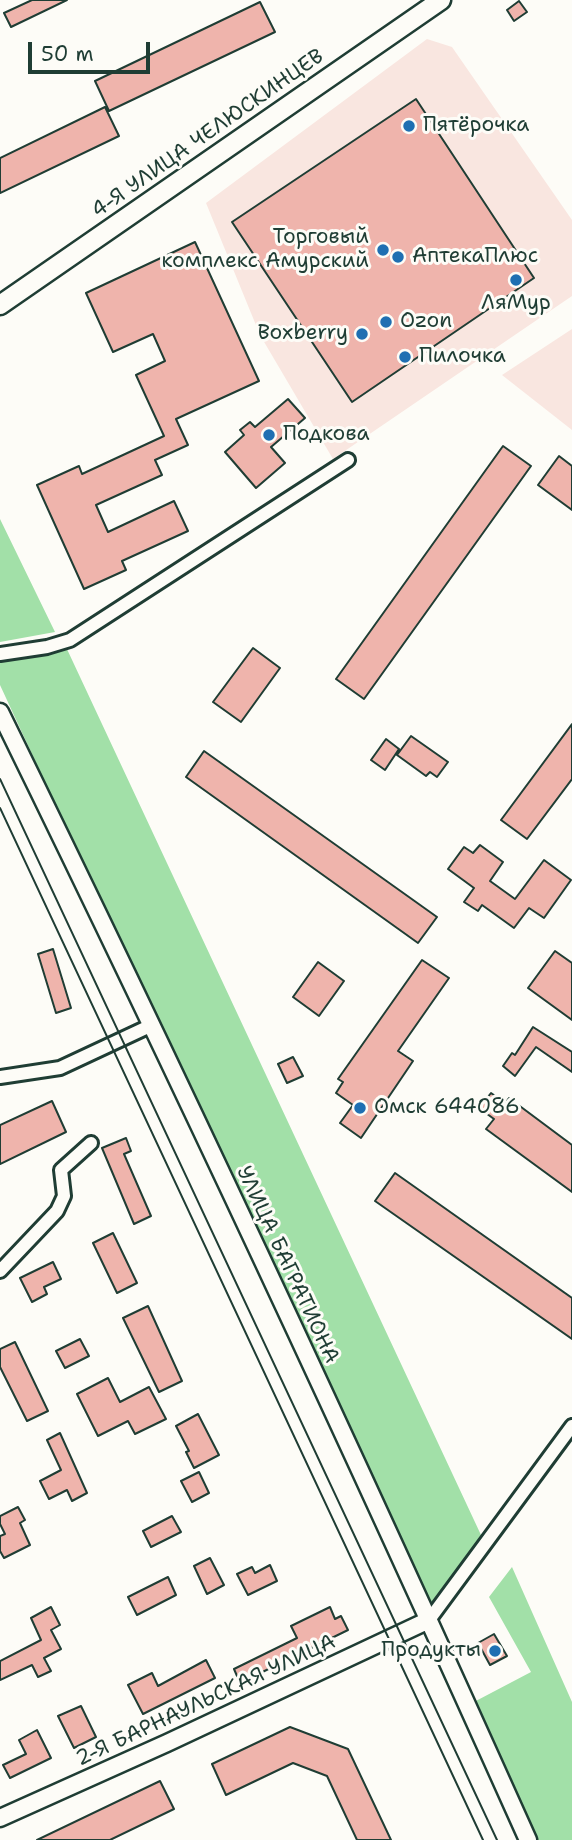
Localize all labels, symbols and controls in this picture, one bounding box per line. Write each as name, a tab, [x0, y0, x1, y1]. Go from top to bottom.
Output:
scale bar	[32, 28, 154, 72]
text: 50 m	[41, 40, 94, 68]
street label: 4-Я УЛИЦА ЧЕЛЮСКИНЦЕВ	[87, 44, 329, 224]
place label: Пятёрочка	[423, 113, 529, 139]
marker: Пятёрочка	[401, 118, 417, 134]
place label: Торговый комплекс Амурский	[161, 225, 369, 275]
marker: Торговый комплекс Амурский	[375, 242, 391, 258]
place label: АптекаПлюс	[412, 244, 538, 270]
marker: АптекаПлюс	[390, 249, 406, 265]
marker: ЛяМур	[508, 272, 524, 288]
place label: ЛяМур	[481, 291, 551, 317]
place label: Ozon	[400, 309, 452, 335]
marker: Ozon	[378, 314, 394, 330]
place label: Boxberry	[257, 321, 348, 347]
marker: Boxberry	[354, 326, 370, 342]
place label: Пилочка	[419, 344, 506, 370]
marker: Пилочка	[397, 349, 413, 365]
place label: Подкова	[283, 422, 370, 448]
marker: Подкова	[261, 427, 277, 443]
place label: Омск 644086	[374, 1095, 520, 1121]
marker: Омск 644086	[352, 1100, 368, 1116]
street label: УЛИЦА БАГРАТИОНА	[230, 1162, 344, 1368]
street label: 2-Я БАРНАУЛЬСКАЯ УЛИЦА	[72, 1630, 340, 1772]
place label: Продукты	[381, 1638, 481, 1664]
marker: Продукты	[487, 1643, 503, 1659]

